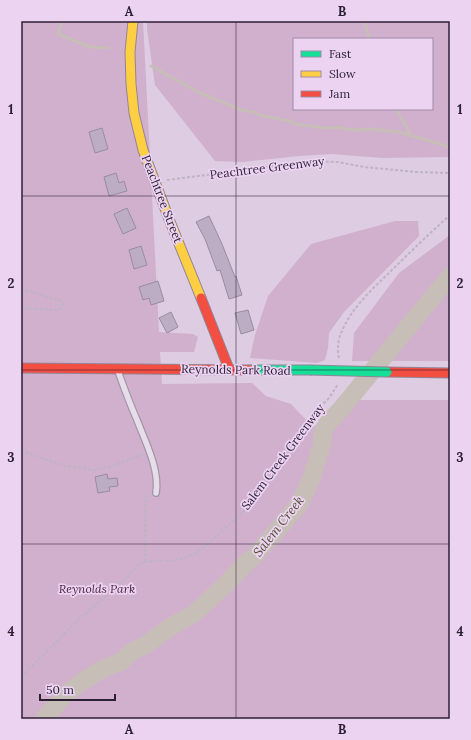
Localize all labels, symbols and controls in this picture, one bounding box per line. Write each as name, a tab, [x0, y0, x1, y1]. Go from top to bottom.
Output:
text: A	[125, 3, 134, 20]
text: B	[338, 3, 347, 20]
legend	[293, 38, 433, 110]
text: Fast	[329, 46, 352, 61]
text: Slow	[329, 66, 356, 81]
text: Jam	[328, 86, 350, 101]
text: 1	[8, 101, 14, 118]
text: 1	[457, 101, 463, 118]
street label: Peachtree Street	[139, 153, 186, 245]
street label: Peachtree Greenway	[209, 153, 326, 182]
text: 2	[8, 275, 15, 292]
text: 2	[457, 275, 464, 292]
street label: Reynolds Park Road	[181, 361, 291, 378]
street label: Salem Creek Greenway	[238, 400, 328, 513]
text: 3	[7, 449, 15, 466]
text: 3	[456, 449, 464, 466]
water label: Salem Creek	[249, 492, 308, 560]
park label: Reynolds Park	[59, 581, 135, 596]
text: 4	[7, 623, 15, 640]
text: 4	[456, 623, 464, 640]
scale bar	[40, 676, 115, 702]
text: 50 m	[46, 682, 74, 697]
text: A	[125, 721, 134, 738]
text: B	[338, 721, 347, 738]

